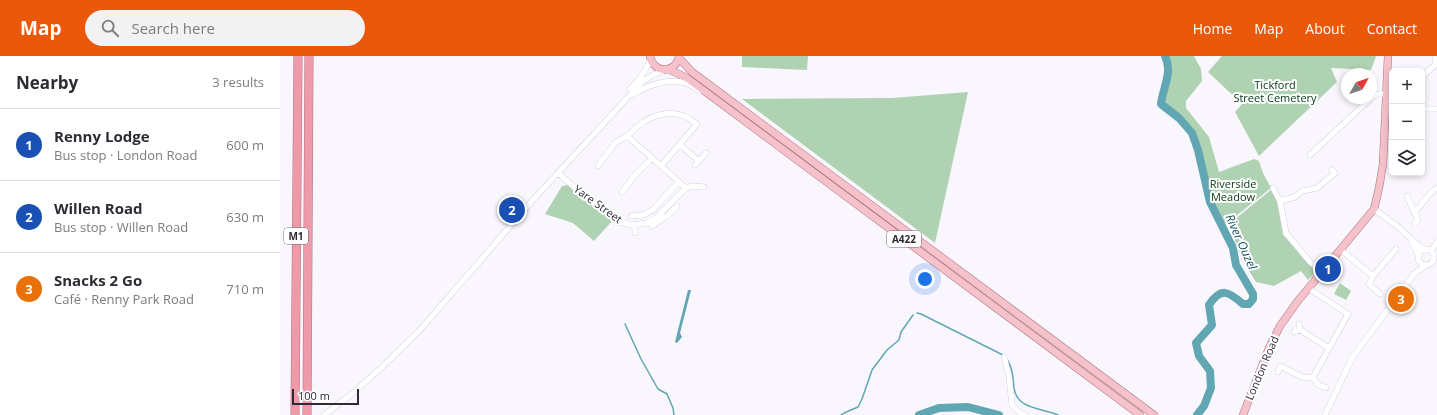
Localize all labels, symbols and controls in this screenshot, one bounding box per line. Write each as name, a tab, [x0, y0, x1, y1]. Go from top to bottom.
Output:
search box	[85, 10, 365, 46]
text: Map	[20, 15, 61, 41]
icon: search	[99, 17, 121, 39]
text: Search here	[131, 18, 215, 38]
text: Home	[1193, 19, 1232, 38]
text: Map	[1254, 19, 1283, 38]
text: About	[1305, 19, 1345, 38]
text: Contact	[1367, 19, 1417, 38]
north arrow	[1341, 68, 1377, 104]
map controls	[1389, 68, 1425, 176]
button: +	[1389, 68, 1425, 104]
text: Nearby	[16, 71, 78, 94]
text: 3 results	[212, 73, 264, 91]
park label: Tickford Street Cemetery	[1233, 77, 1317, 105]
button: −	[1389, 104, 1425, 140]
text: Renny Lodge	[54, 126, 150, 146]
text: 1	[25, 136, 33, 154]
text: 600 m	[226, 136, 264, 154]
button: layers	[1389, 140, 1425, 176]
text: Bus stop · London Road	[54, 146, 197, 164]
park label: Riverside Meadow	[1210, 176, 1256, 204]
street label: Yare Street	[571, 181, 626, 226]
pin: 2	[499, 195, 525, 225]
text: Willen Road	[54, 198, 143, 218]
text: 2	[25, 208, 33, 226]
text: 630 m	[226, 208, 264, 226]
water label: River Ouzel	[1222, 211, 1262, 273]
text: Bus stop · Willen Road	[54, 218, 188, 236]
road number: M1	[284, 228, 308, 244]
road number: A422	[887, 231, 921, 247]
pin: 1	[1315, 254, 1341, 284]
your location	[915, 269, 935, 289]
text: Snacks 2 Go	[54, 270, 142, 290]
text: 3	[25, 280, 33, 298]
text: 710 m	[226, 280, 264, 298]
pin: 3	[1388, 284, 1414, 314]
text: Café · Renny Park Road	[54, 290, 194, 308]
street label: London Road	[1241, 333, 1282, 402]
scale bar	[292, 387, 359, 406]
text: 100 m	[298, 388, 330, 403]

